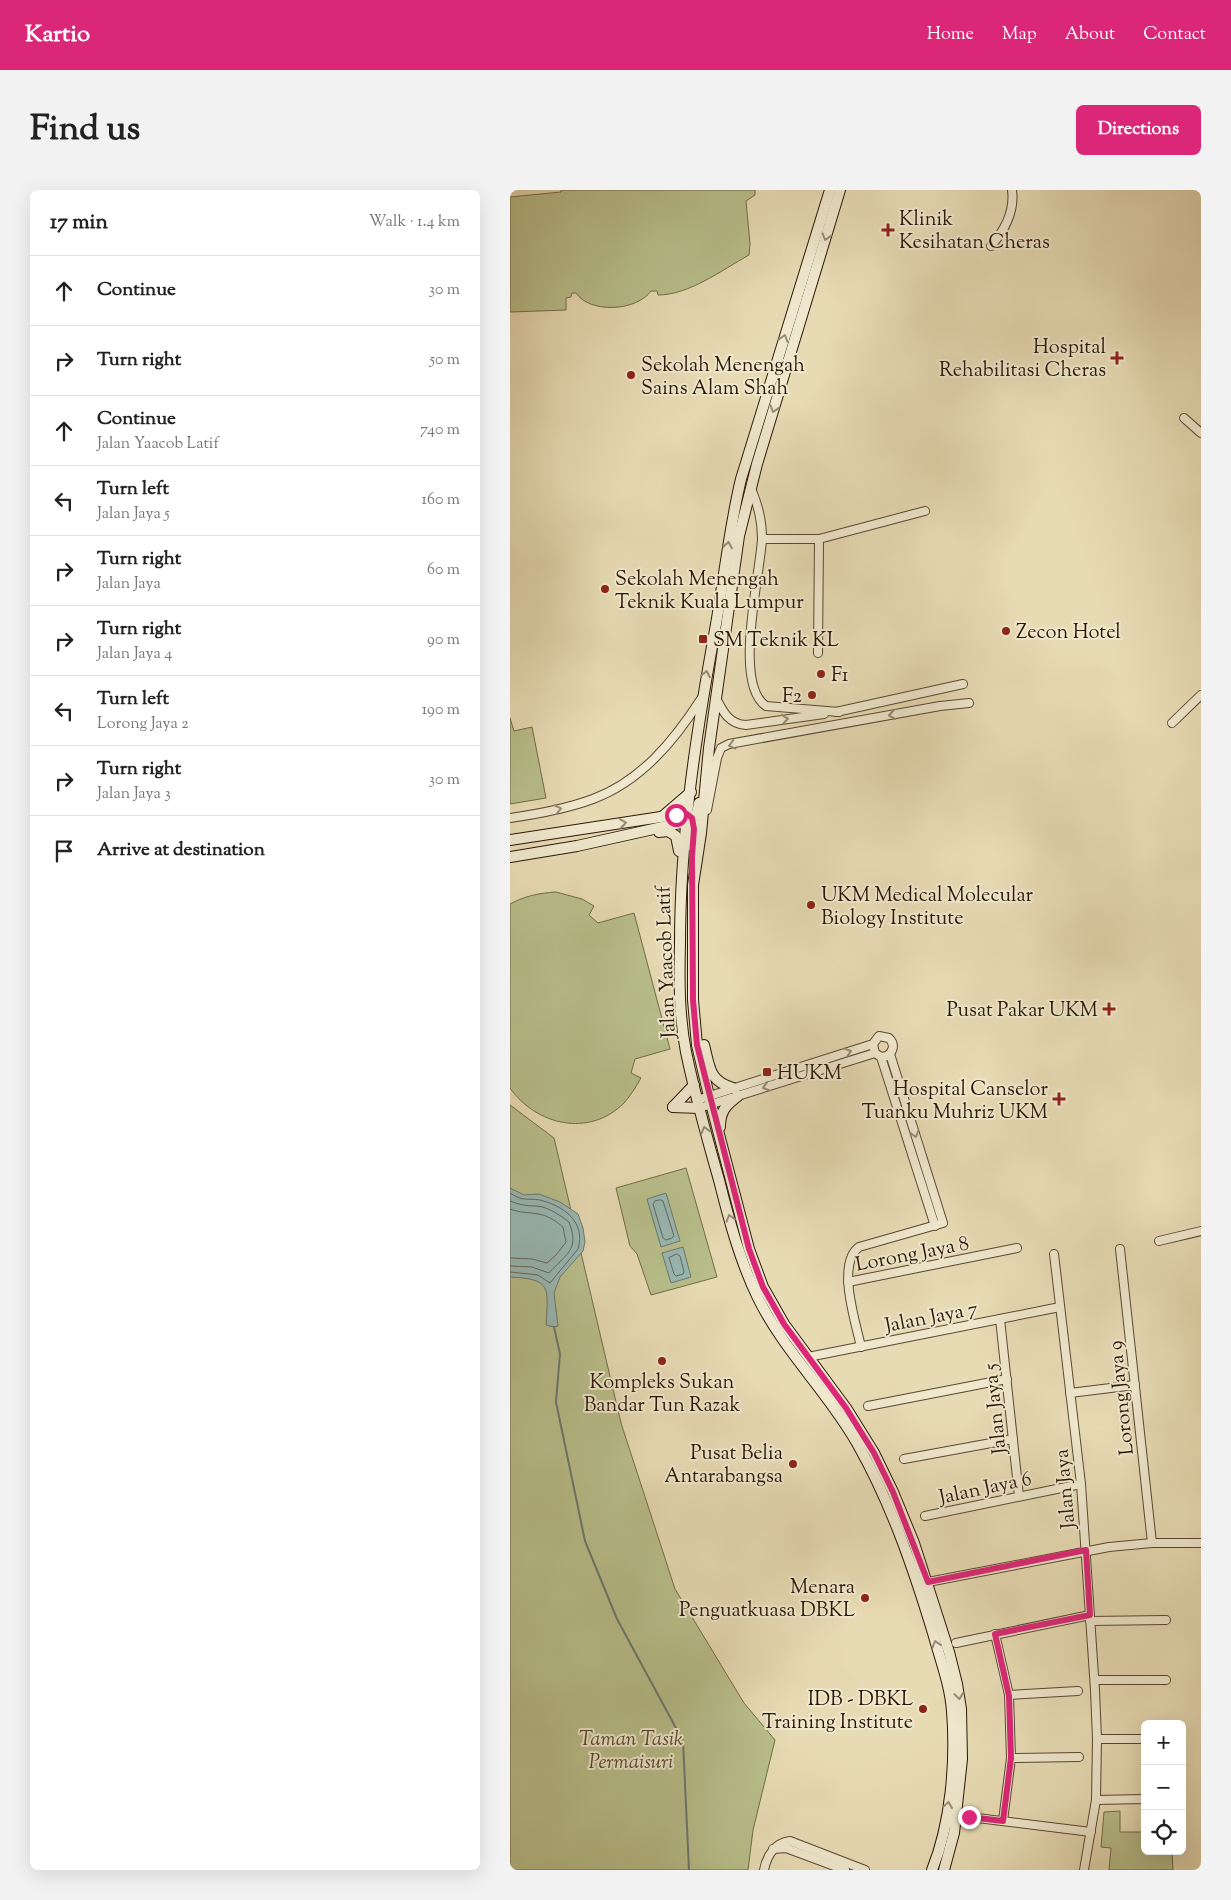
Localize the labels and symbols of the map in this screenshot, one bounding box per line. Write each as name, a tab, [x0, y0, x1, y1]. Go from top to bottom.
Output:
place label: Klinik Kesihatan Cheras	[899, 206, 1050, 258]
marker: Klinik Kesihatan Cheras	[881, 223, 895, 237]
one-way arrow	[821, 232, 831, 240]
one-way arrow	[779, 334, 789, 343]
place label: Hospital Rehabilitasi Cheras	[939, 334, 1106, 386]
marker: Hospital Rehabilitasi Cheras	[1110, 351, 1124, 365]
place label: Sekolah Menengah Sains Alam Shah	[641, 352, 805, 404]
marker: Sekolah Menengah Sains Alam Shah	[625, 369, 637, 381]
one-way arrow	[769, 404, 779, 413]
one-way arrow	[722, 541, 732, 549]
place label: Sekolah Menengah Teknik Kuala Lumpur	[615, 566, 804, 618]
marker: Sekolah Menengah Teknik Kuala Lumpur	[599, 583, 611, 595]
place label: Zecon Hotel	[1016, 619, 1121, 648]
marker: Zecon Hotel	[1000, 625, 1012, 637]
place label: SM Teknik KL	[713, 627, 839, 656]
marker: SM Teknik KL	[697, 633, 709, 645]
place label: F1	[831, 662, 849, 691]
marker: F1	[815, 668, 827, 680]
one-way arrow	[701, 670, 711, 679]
place label: F2	[782, 683, 802, 712]
marker: F2	[806, 689, 818, 701]
one-way arrow	[887, 709, 896, 719]
one-way arrow	[782, 714, 790, 725]
one-way arrow	[728, 739, 737, 749]
one-way arrow	[553, 804, 562, 815]
route start	[665, 804, 688, 827]
one-way arrow	[619, 819, 628, 829]
place label: UKM Medical Molecular Biology Institute	[821, 882, 1033, 934]
street label: Jalan Yaacob Latif	[650, 884, 685, 1040]
marker: UKM Medical Molecular Biology Institute	[805, 899, 817, 911]
place label: Pusat Pakar UKM	[947, 997, 1098, 1026]
marker: Pusat Pakar UKM	[1102, 1002, 1116, 1016]
one-way arrow	[844, 1047, 852, 1057]
place label: HUKM	[777, 1060, 842, 1089]
marker: HUKM	[761, 1066, 773, 1078]
place label: Hospital Canselor Tuanku Muhriz UKM	[862, 1076, 1048, 1128]
one-way arrow	[762, 1081, 770, 1091]
marker: Hospital Canselor Tuanku Muhriz UKM	[1052, 1092, 1066, 1106]
one-way arrow	[701, 1127, 711, 1135]
one-way arrow	[910, 1129, 920, 1137]
one-way arrow	[725, 1214, 735, 1223]
street label: Lorong Jaya 8	[853, 1230, 972, 1281]
street label: Jalan Jaya 7	[882, 1295, 980, 1342]
street label: Lorong Jaya 9	[1102, 1339, 1143, 1456]
marker: Kompleks Sukan Bandar Tun Razak	[656, 1355, 668, 1367]
street label: Jalan Jaya 5	[977, 1362, 1016, 1456]
place label: Kompleks Sukan Bandar Tun Razak	[584, 1369, 740, 1421]
place label: Pusat Belia Antarabangsa	[664, 1440, 783, 1492]
street label: Jalan Jaya	[1049, 1448, 1085, 1531]
marker: Pusat Belia Antarabangsa	[787, 1458, 799, 1470]
street label: Jalan Jaya 6	[936, 1465, 1035, 1514]
place label: Menara Penguatkuasa DBKL	[679, 1574, 855, 1626]
marker: Menara Penguatkuasa DBKL	[859, 1592, 871, 1604]
one-way arrow	[932, 1641, 942, 1649]
place label: IDB - DBKL Training Institute	[762, 1686, 913, 1738]
one-way arrow	[953, 1693, 964, 1701]
marker: IDB - DBKL Training Institute	[917, 1703, 929, 1715]
park label: Taman Tasik Permaisuri	[579, 1726, 683, 1778]
one-way arrow	[942, 1800, 953, 1808]
route end	[958, 1806, 981, 1829]

